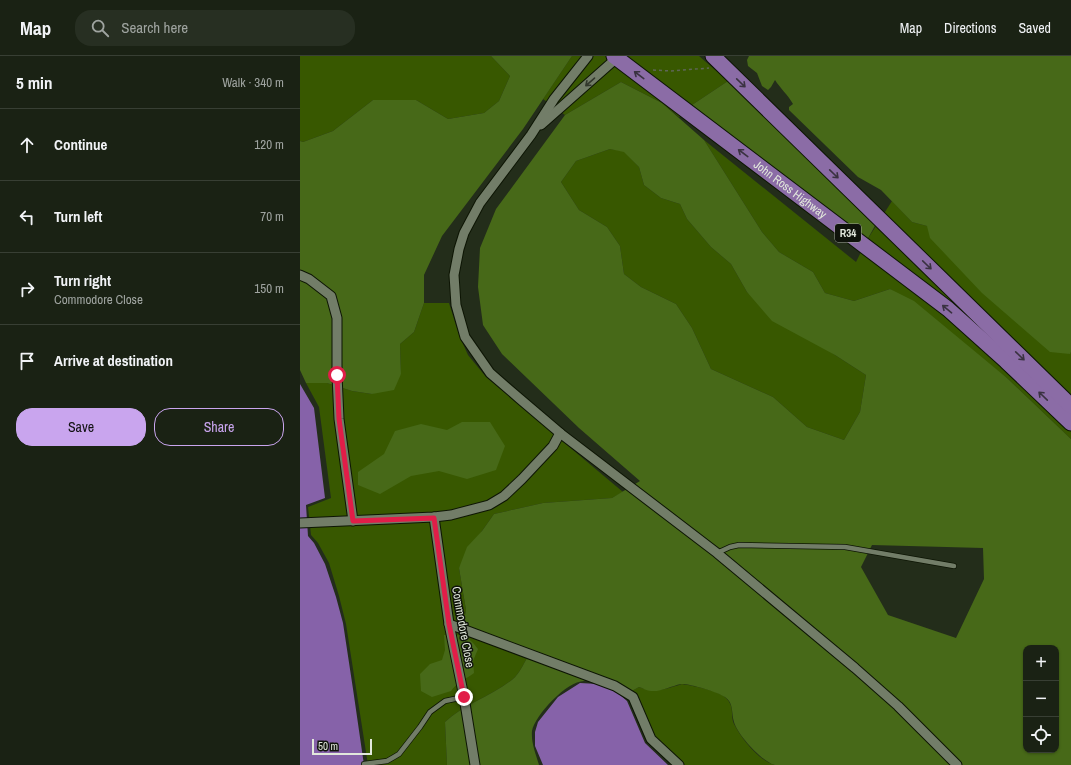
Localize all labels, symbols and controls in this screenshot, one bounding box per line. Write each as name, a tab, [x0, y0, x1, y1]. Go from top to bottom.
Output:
search box	[75, 10, 355, 46]
text: Map	[20, 15, 51, 41]
icon: search	[89, 17, 111, 39]
text: Search here	[121, 17, 188, 38]
text: Map	[900, 19, 922, 37]
text: Directions	[944, 19, 996, 37]
text: Saved	[1018, 19, 1051, 37]
text: 5 min	[16, 71, 52, 94]
one-way arrow	[634, 71, 645, 79]
text: Walk · 340 m	[222, 74, 284, 91]
one-way arrow	[585, 77, 595, 86]
one-way arrow	[736, 78, 746, 88]
icon: ahead	[16, 134, 38, 156]
text: Continue	[54, 134, 107, 155]
text: 120 m	[254, 136, 284, 153]
one-way arrow	[738, 149, 749, 158]
street label: John Ross Highway	[750, 157, 830, 222]
one-way arrow	[829, 169, 839, 179]
icon: left	[16, 206, 38, 228]
text: Turn left	[54, 206, 102, 227]
text: 70 m	[260, 208, 284, 225]
road number: R34	[835, 224, 861, 242]
one-way arrow	[922, 260, 932, 270]
text: Turn right	[54, 270, 111, 291]
icon: right	[16, 278, 38, 300]
text: 150 m	[254, 280, 284, 297]
text: Commodore Close	[54, 291, 143, 308]
one-way arrow	[941, 304, 952, 313]
icon: arrive	[16, 350, 38, 372]
text: Arrive at destination	[54, 350, 173, 371]
one-way arrow	[1015, 351, 1025, 361]
route start	[328, 366, 346, 384]
one-way arrow	[1038, 391, 1048, 401]
button: Save	[16, 408, 146, 446]
button: Share	[154, 408, 284, 446]
street label: Commodore Close	[448, 585, 478, 669]
map controls	[1023, 645, 1059, 753]
button: +	[1023, 645, 1059, 681]
button: −	[1023, 681, 1059, 717]
route end	[455, 688, 473, 706]
button: locate	[1023, 717, 1059, 753]
scale bar	[312, 737, 372, 756]
text: 50 m	[318, 739, 338, 753]

